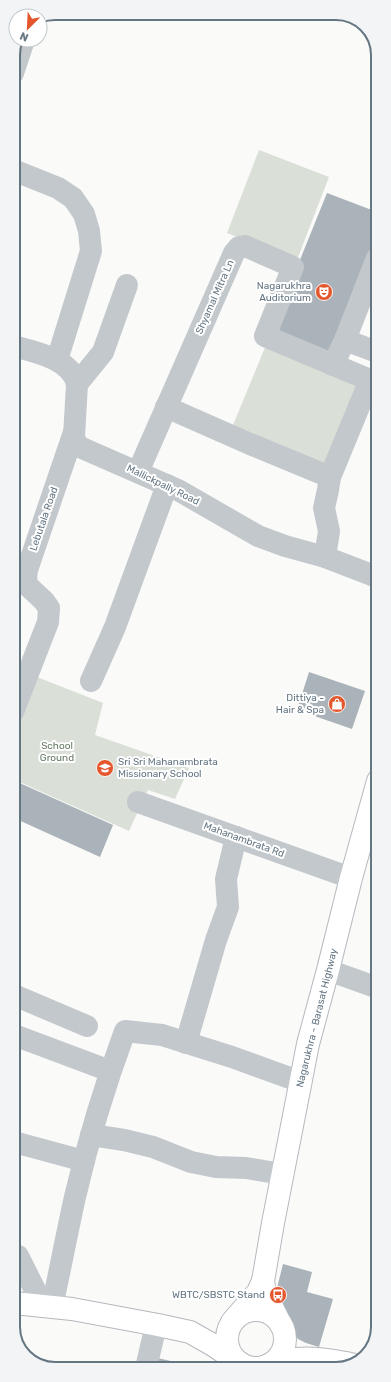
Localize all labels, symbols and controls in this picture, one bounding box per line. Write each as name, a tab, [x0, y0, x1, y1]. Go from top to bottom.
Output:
north arrow	[8, 8, 48, 48]
text: N	[18, 29, 30, 44]
street label: Shyamal Mitra Ln	[193, 258, 237, 336]
place label: Nagarukhra Auditorium	[257, 280, 311, 304]
theatre icon: Nagarukhra Auditorium	[314, 282, 334, 302]
street label: Mallickpally Road	[125, 462, 201, 508]
street label: Lebutala Road	[27, 486, 61, 552]
place label: Dittiya - Hair & Spa	[276, 692, 324, 716]
shop icon: Dittiya - Hair & Spa	[327, 694, 347, 714]
park label: School Ground	[40, 740, 74, 764]
place label: Sri Sri Mahanambrata Missionary School	[118, 756, 218, 780]
school or university icon: Sri Sri Mahanambrata Missionary School	[95, 758, 115, 778]
street label: Mahanambrata Rd	[202, 820, 286, 860]
street label: Nagarukhra - Barasat Highway	[294, 947, 340, 1089]
bus stop icon: WBTC/SBSTC Stand	[268, 1285, 288, 1305]
place label: WBTC/SBSTC Stand	[172, 1289, 265, 1301]

